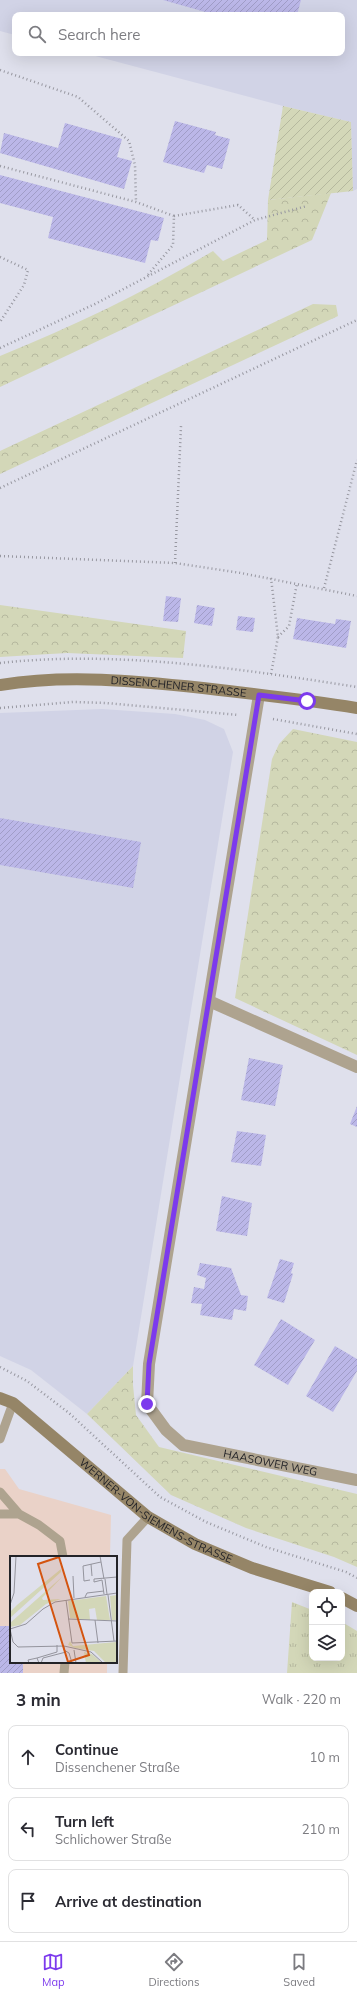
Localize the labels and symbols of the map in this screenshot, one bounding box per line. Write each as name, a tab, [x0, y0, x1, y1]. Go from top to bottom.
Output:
street label: DISSENCHENER STRASSE	[110, 673, 247, 700]
route start	[298, 692, 316, 710]
route end	[138, 1395, 156, 1413]
street label: HAASOWER WEG	[222, 1446, 319, 1479]
street label: WERNER-VON-SIEMENS-STRASSE	[76, 1455, 235, 1566]
inset map	[10, 1556, 117, 1663]

